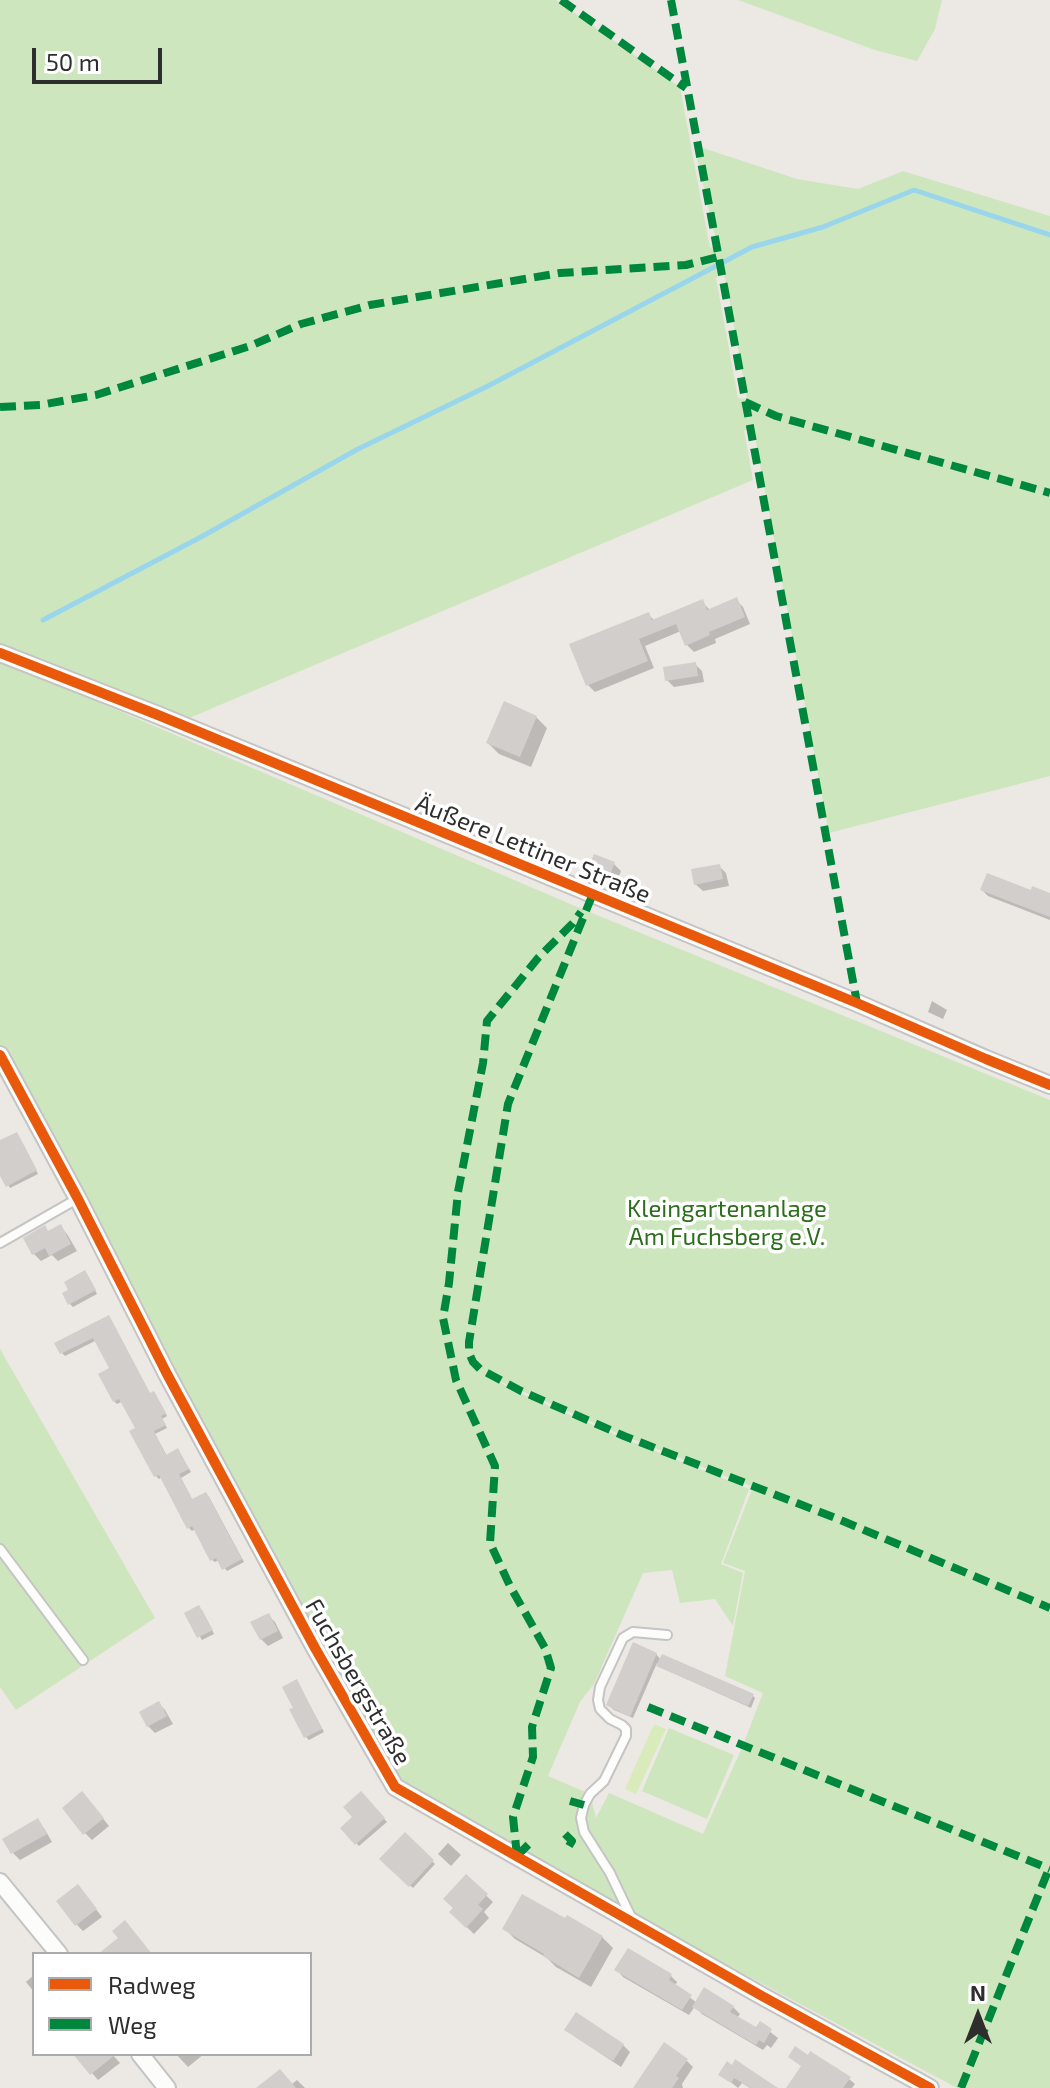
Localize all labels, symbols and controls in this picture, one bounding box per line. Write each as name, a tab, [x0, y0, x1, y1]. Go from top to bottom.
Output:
scale bar	[36, 32, 166, 82]
text: 50 m	[46, 47, 100, 76]
street label: Äußere Lettiner Straße	[411, 789, 655, 909]
park label: Kleingartenanlage Am Fuchsberg e.V.	[627, 1195, 827, 1251]
street label: Fuchsbergstraße	[299, 1594, 417, 1770]
legend	[32, 1952, 312, 2056]
text: Radweg	[108, 1970, 196, 1999]
north arrow	[938, 1976, 1018, 2056]
text: N	[970, 1979, 986, 2005]
text: Weg	[108, 2010, 157, 2039]

